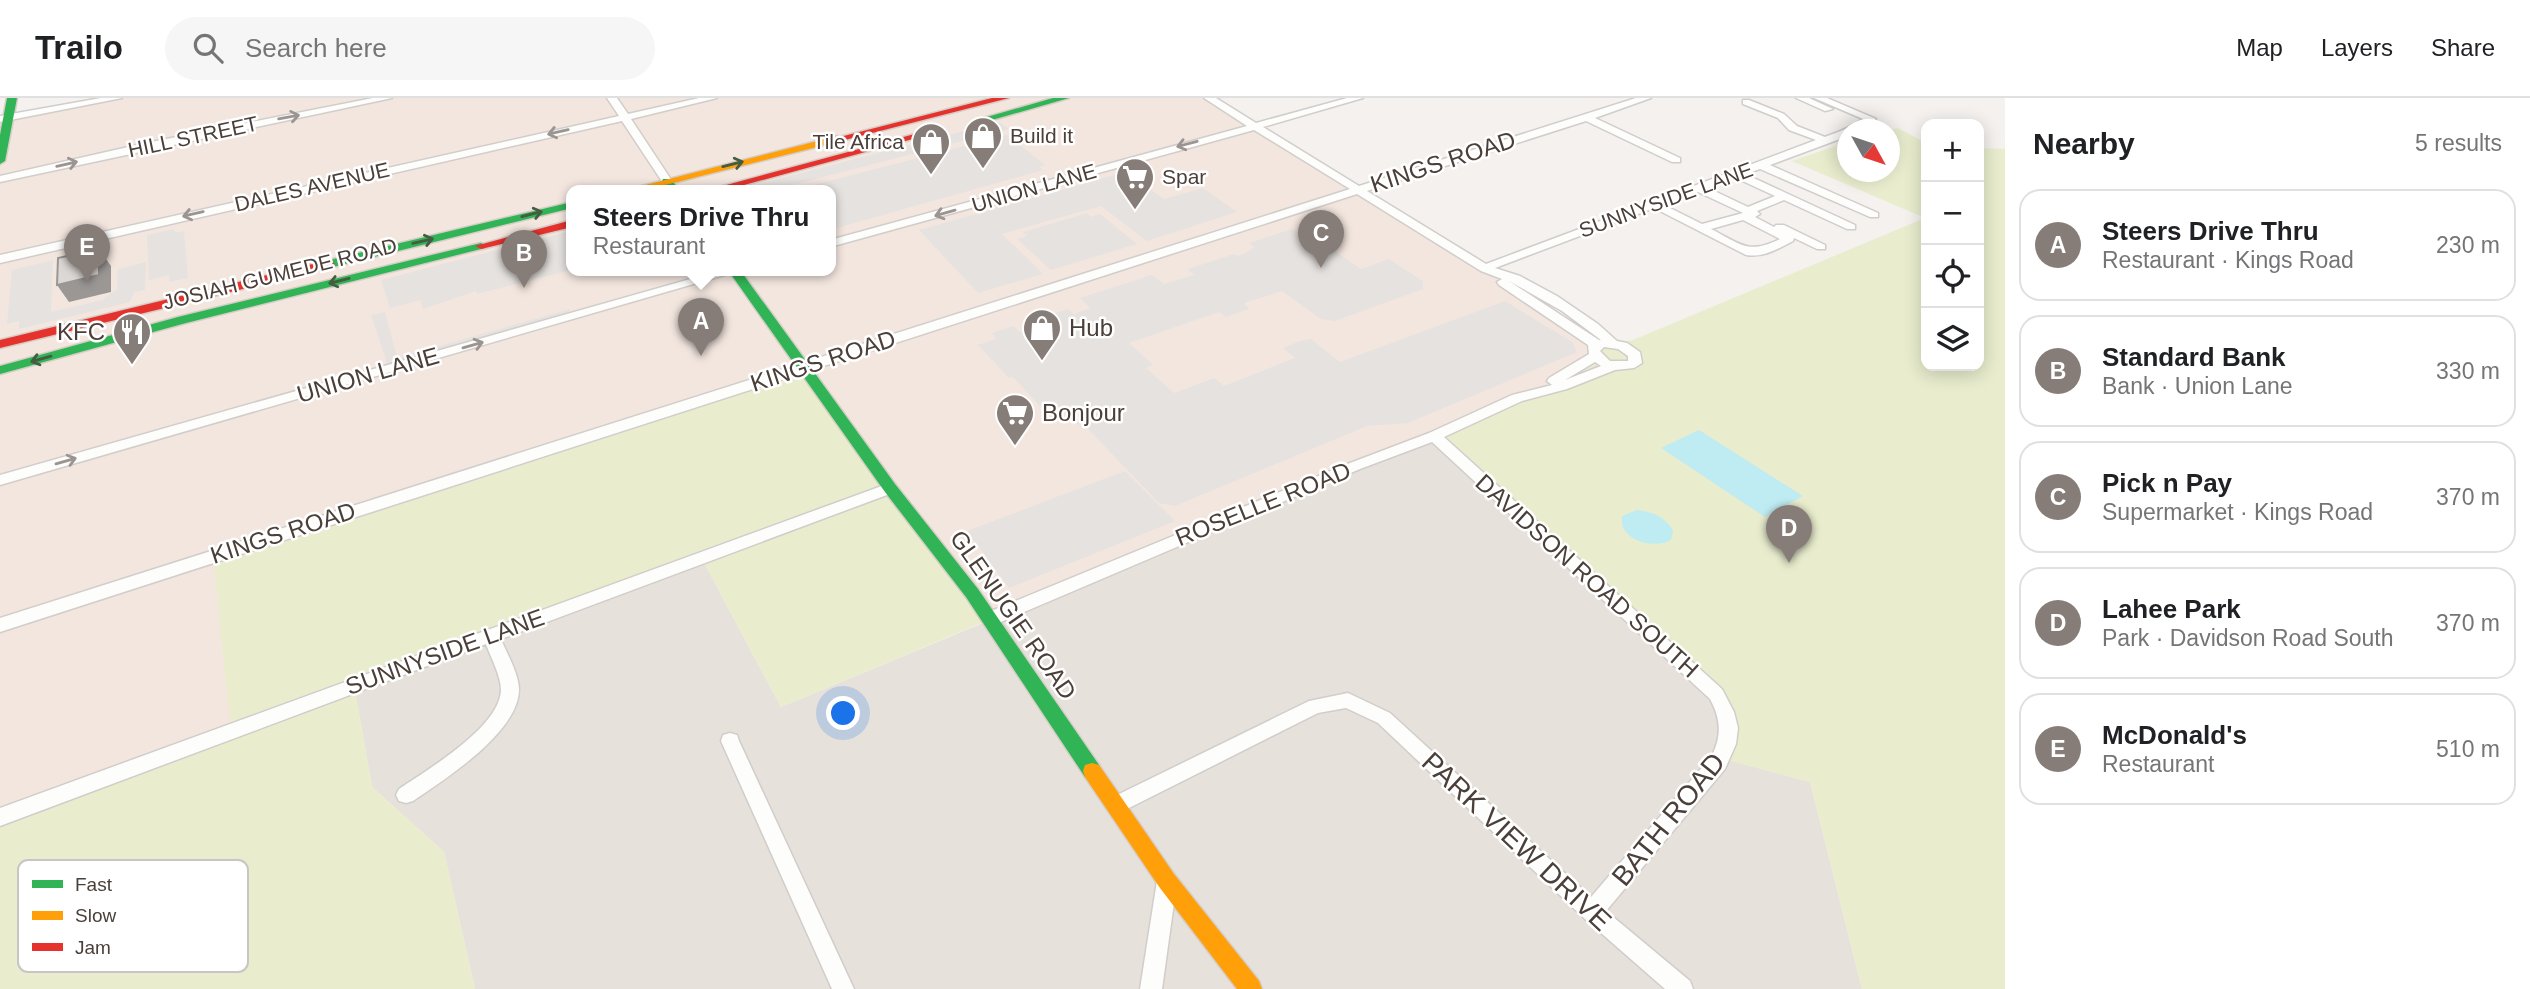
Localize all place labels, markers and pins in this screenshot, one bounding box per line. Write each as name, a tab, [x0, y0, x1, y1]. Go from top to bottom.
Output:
shop icon: Build it	[962, 115, 1004, 170]
shop icon: Tile Africa	[910, 121, 952, 176]
place label: Build it	[1010, 124, 1073, 147]
place label: Tile Africa	[813, 130, 904, 153]
supermarket icon: Spar	[1114, 156, 1156, 211]
place label: Spar	[1162, 165, 1206, 188]
pin: C	[1298, 210, 1344, 268]
pin: E	[64, 224, 110, 282]
pin: B	[501, 230, 547, 288]
pin: A	[678, 298, 724, 356]
shop icon: Hub	[1021, 307, 1063, 362]
restaurant icon: KFC	[111, 311, 153, 366]
place label: Hub	[1069, 314, 1113, 341]
place label: KFC	[57, 318, 105, 345]
supermarket icon: Bonjour	[994, 392, 1036, 447]
place label: Bonjour	[1042, 399, 1125, 426]
pin: D	[1766, 505, 1812, 563]

